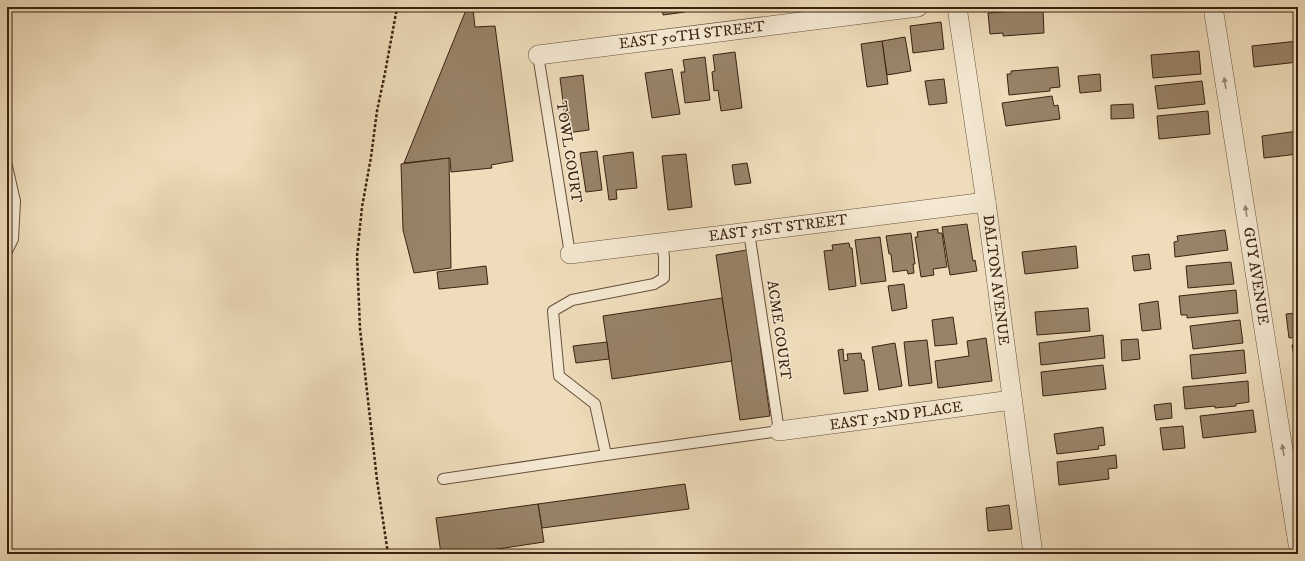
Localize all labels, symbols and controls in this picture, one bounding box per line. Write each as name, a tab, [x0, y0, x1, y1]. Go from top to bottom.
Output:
street label: EAST 50TH STREET	[618, 17, 767, 53]
one-way arrow	[1222, 77, 1228, 89]
street label: TOWL COURT	[552, 100, 587, 205]
one-way arrow	[1242, 205, 1248, 218]
street label: EAST 51ST STREET	[707, 210, 849, 246]
street label: DALTON AVENUE	[979, 214, 1013, 347]
street label: GUY AVENUE	[1239, 226, 1273, 327]
street label: ACME COURT	[763, 279, 795, 382]
street label: EAST 52ND PLACE	[828, 397, 964, 435]
one-way arrow	[1280, 444, 1286, 457]

